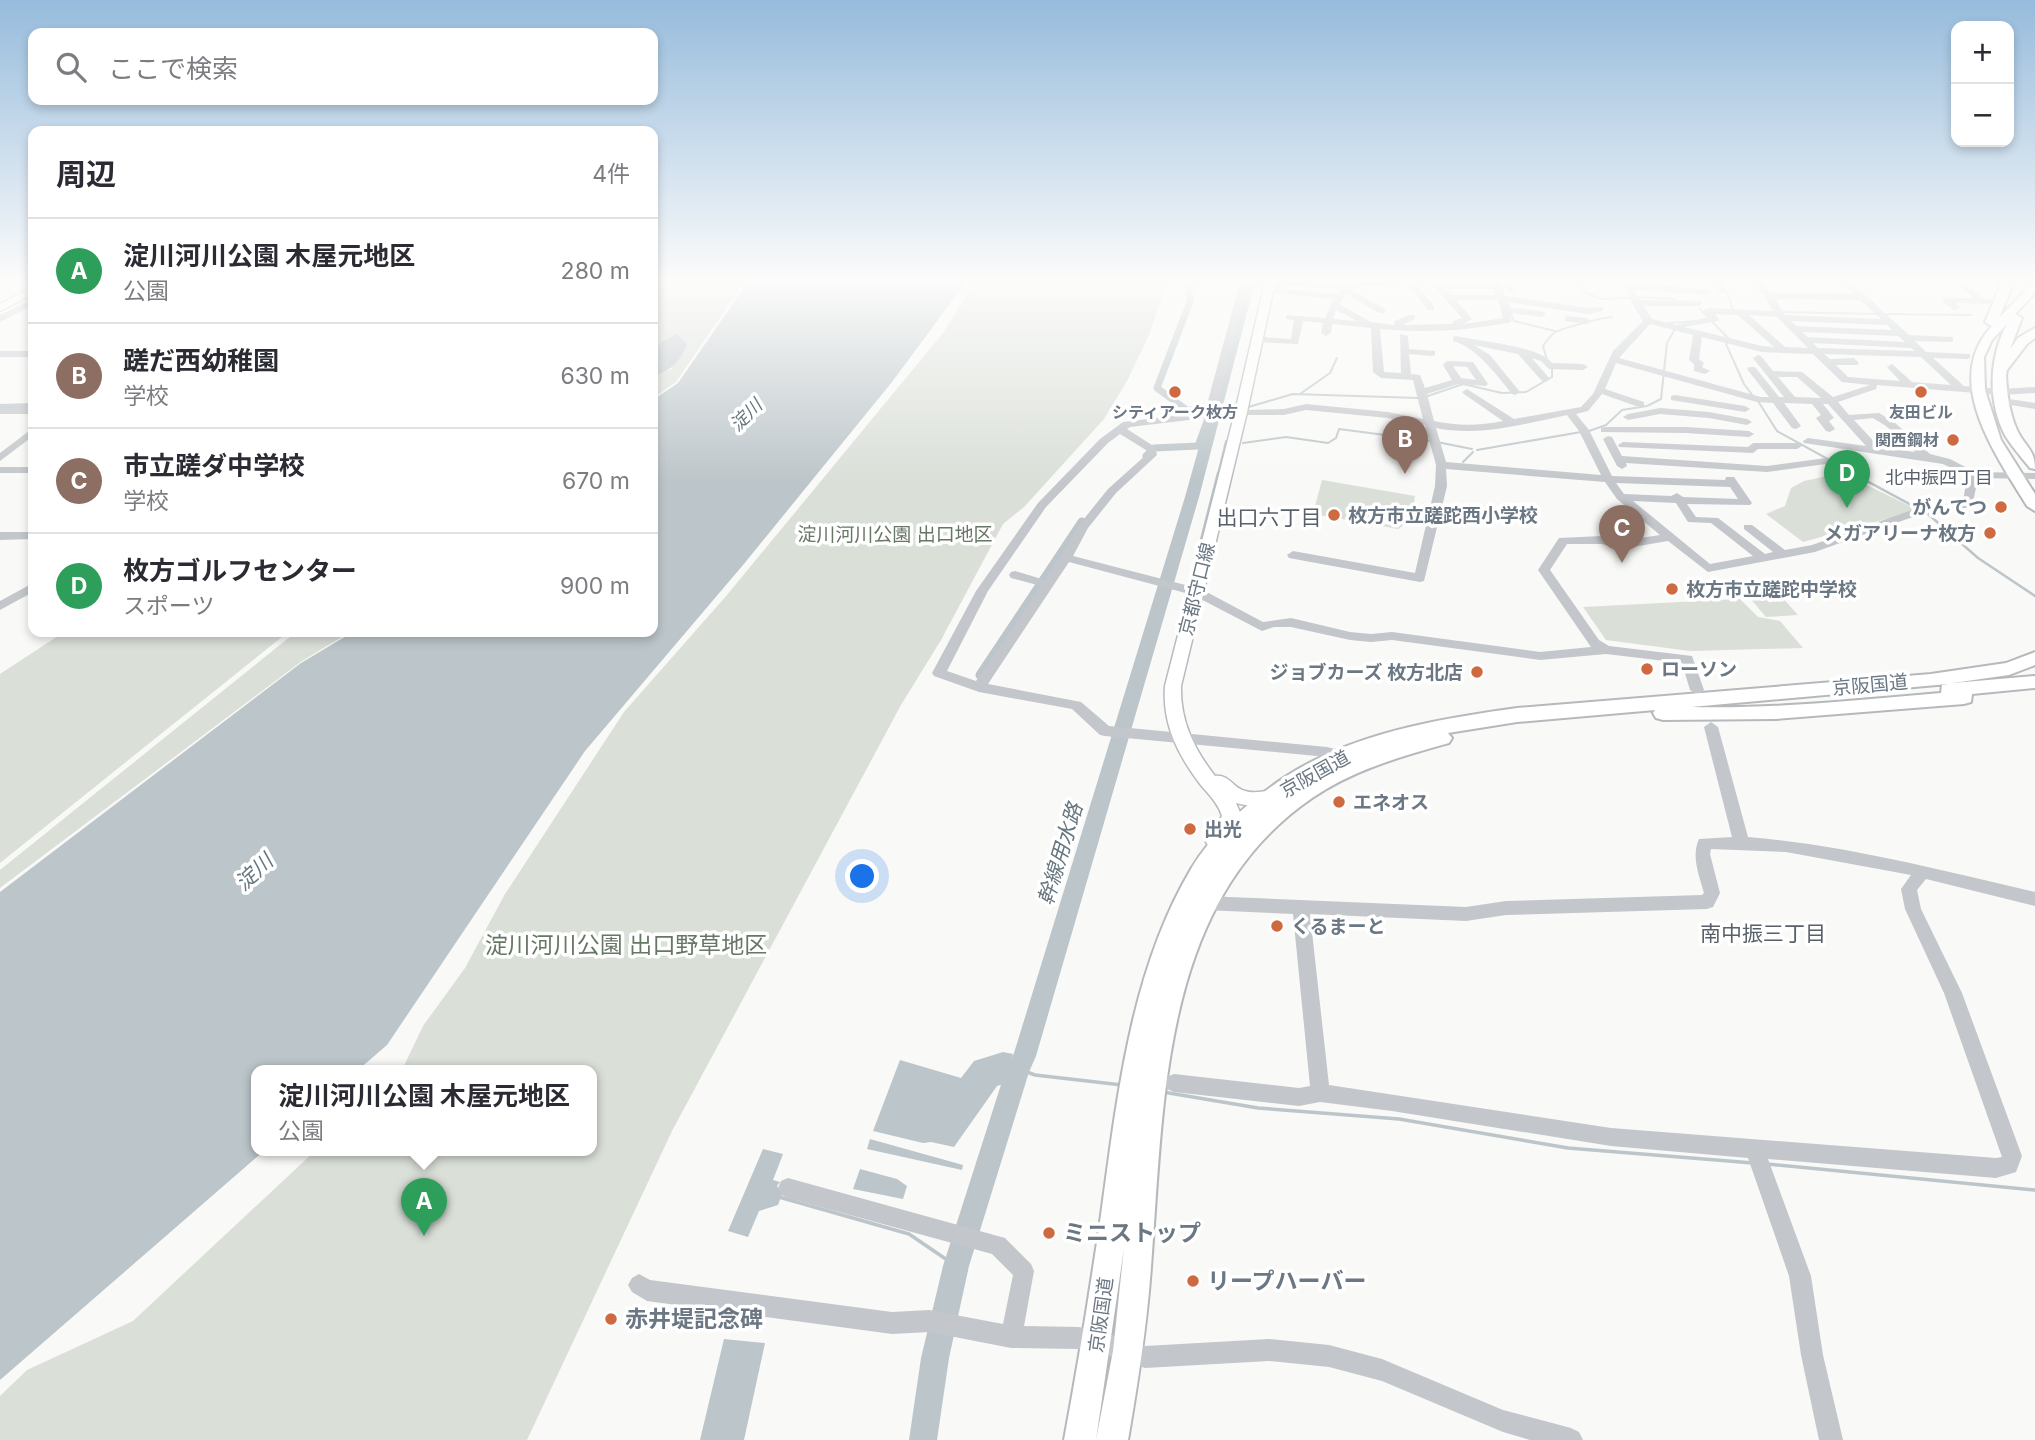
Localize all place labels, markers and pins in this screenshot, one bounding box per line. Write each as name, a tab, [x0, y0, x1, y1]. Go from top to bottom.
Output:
marker: シティアーク枚方	[1167, 384, 1183, 400]
marker: 友田ビル	[1913, 384, 1929, 400]
place label: シティアーク枚方	[1112, 402, 1238, 422]
place label: 友田ビル	[1889, 402, 1953, 422]
pin: B	[1382, 416, 1428, 474]
place label: 関西鋼材	[1875, 430, 1939, 450]
marker: 関西鋼材	[1945, 432, 1961, 448]
pin: D	[1824, 450, 1870, 508]
place label: がんてつ	[1912, 496, 1987, 519]
marker: がんてつ	[1993, 499, 2009, 515]
place label: 枚方市立蹉跎西小学校	[1348, 504, 1538, 527]
pin: C	[1599, 505, 1645, 563]
marker: 枚方市立蹉跎西小学校	[1326, 507, 1342, 523]
place label: メガアリーナ枚方	[1824, 522, 1976, 545]
marker: メガアリーナ枚方	[1982, 525, 1998, 541]
place label: 枚方市立蹉跎中学校	[1686, 578, 1857, 601]
marker: 枚方市立蹉跎中学校	[1664, 581, 1680, 597]
place label: ローソン	[1661, 658, 1737, 681]
place label: ジョブカーズ 枚方北店	[1269, 661, 1463, 684]
marker: ローソン	[1639, 661, 1655, 677]
marker: ジョブカーズ 枚方北店	[1469, 664, 1485, 680]
place label: エネオス	[1353, 791, 1429, 814]
marker: エネオス	[1331, 794, 1347, 810]
place label: 出光	[1204, 818, 1242, 841]
marker: 出光	[1182, 821, 1198, 837]
place label: くるまーと	[1291, 915, 1386, 938]
marker: くるまーと	[1269, 918, 1285, 934]
pin: A	[401, 1178, 447, 1236]
place label: ミニストップ	[1063, 1219, 1201, 1247]
marker: ミニストップ	[1041, 1225, 1057, 1241]
place label: リープハーバー	[1207, 1267, 1366, 1295]
marker: リープハーバー	[1185, 1273, 1201, 1289]
place label: 赤井堤記念碑	[625, 1305, 763, 1333]
marker: 赤井堤記念碑	[603, 1311, 619, 1327]

